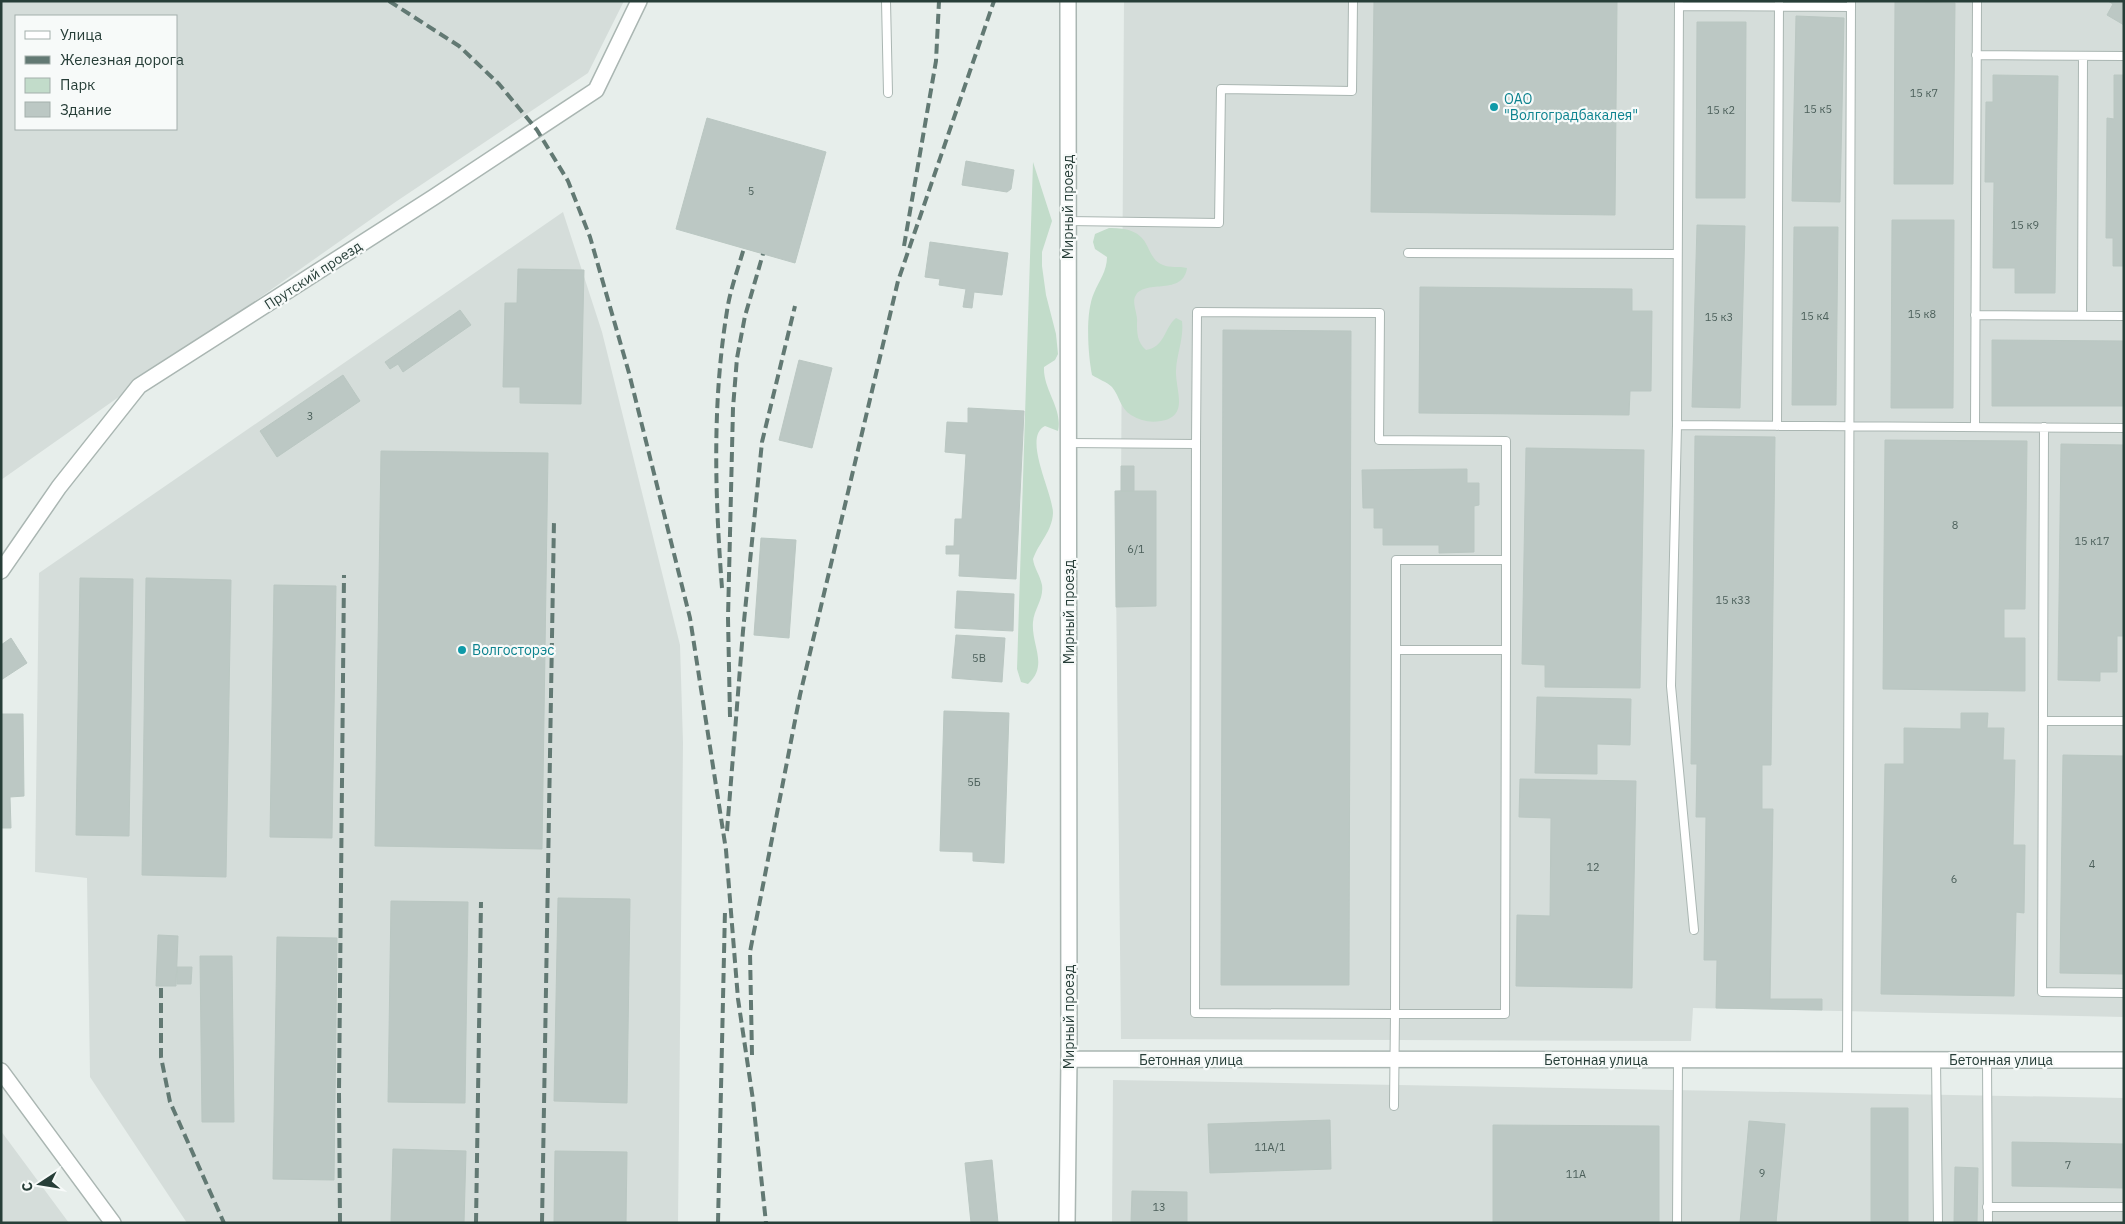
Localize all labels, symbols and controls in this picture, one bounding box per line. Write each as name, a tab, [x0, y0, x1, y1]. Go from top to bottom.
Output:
legend	[15, 15, 178, 130]
text: Улица	[60, 25, 102, 44]
text: Железная дорога	[60, 50, 184, 69]
text: Парк	[60, 75, 95, 94]
house number: 15 к7	[1910, 86, 1938, 100]
place label: ОАО "Волгоградбакалея"	[1504, 90, 1638, 124]
text: Здание	[60, 100, 112, 119]
marker: ОАО "Волгоградбакалея"	[1488, 101, 1500, 113]
house number: 15 к5	[1804, 102, 1832, 116]
house number: 15 к2	[1707, 103, 1735, 117]
street label: Мирный проезд	[1059, 155, 1077, 259]
house number: 5	[748, 184, 754, 198]
house number: 15 к9	[2011, 218, 2039, 232]
street label: Прутский проезд	[261, 237, 365, 313]
house number: 15 к8	[1908, 307, 1936, 321]
house number: 15 к4	[1801, 309, 1830, 323]
house number: 15 к3	[1705, 310, 1733, 324]
house number: 3	[307, 409, 313, 423]
house number: 8	[1952, 518, 1958, 532]
house number: 15 к17	[2074, 534, 2110, 548]
house number: 6/1	[1127, 542, 1145, 556]
street label: Мирный проезд	[1060, 560, 1078, 664]
house number: 15 к33	[1715, 593, 1751, 607]
place label: Волгосторэс	[472, 641, 554, 659]
marker: Волгосторэс	[456, 644, 468, 656]
house number: 5В	[972, 651, 986, 665]
house number: 5Б	[967, 775, 981, 789]
house number: 4	[2089, 857, 2096, 871]
house number: 12	[1586, 860, 1600, 874]
house number: 6	[1951, 872, 1957, 886]
street label: Мирный проезд	[1060, 965, 1078, 1069]
street label: Бетонная улица	[1139, 1051, 1244, 1069]
street label: Бетонная улица	[1544, 1051, 1649, 1069]
street label: Бетонная улица	[1949, 1051, 2054, 1069]
house number: 11А/1	[1254, 1140, 1286, 1154]
house number: 7	[2065, 1158, 2071, 1172]
north arrow	[15, 1159, 65, 1209]
house number: 9	[1759, 1166, 1765, 1180]
house number: 11А	[1566, 1167, 1586, 1181]
text: С	[18, 1180, 37, 1193]
house number: 13	[1152, 1200, 1166, 1214]

